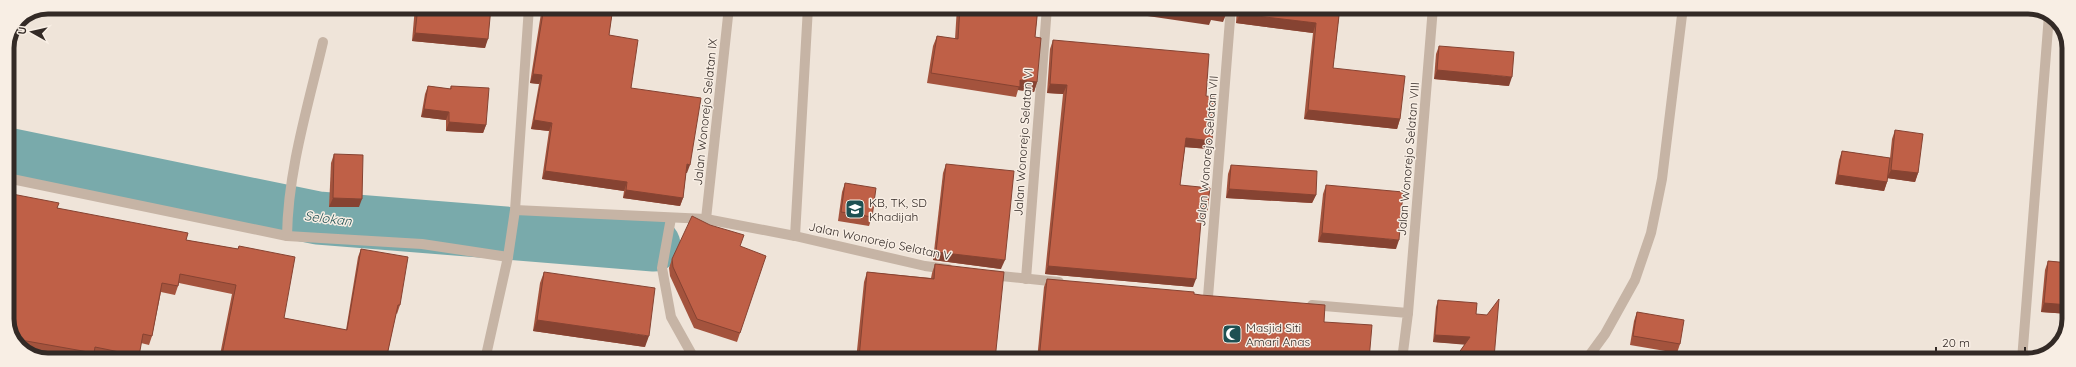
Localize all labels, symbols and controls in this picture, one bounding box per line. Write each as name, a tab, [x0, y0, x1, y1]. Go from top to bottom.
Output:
north arrow	[12, 12, 52, 52]
text: U	[15, 26, 30, 35]
street label: Jalan Wonorejo Selatan IX	[690, 38, 720, 186]
street label: Jalan Wonorejo Selatan VI	[1010, 68, 1036, 216]
street label: Jalan Wonorejo Selatan VII	[1193, 75, 1221, 227]
street label: Jalan Wonorejo Selatan VIII	[1394, 82, 1422, 236]
place label: KB, TK, SD Khadijah	[869, 195, 927, 224]
school or university icon: KB, TK, SD Khadijah	[844, 198, 866, 220]
water label: Selokan	[303, 207, 353, 229]
street label: Jalan Wonorejo Selatan V	[807, 219, 953, 263]
place label: Masjid Siti Amari Anas	[1246, 320, 1310, 349]
mosque icon: Masjid Siti Amari Anas	[1221, 323, 1243, 345]
scale bar	[1936, 329, 2025, 355]
text: 20 m	[1942, 335, 1970, 350]

